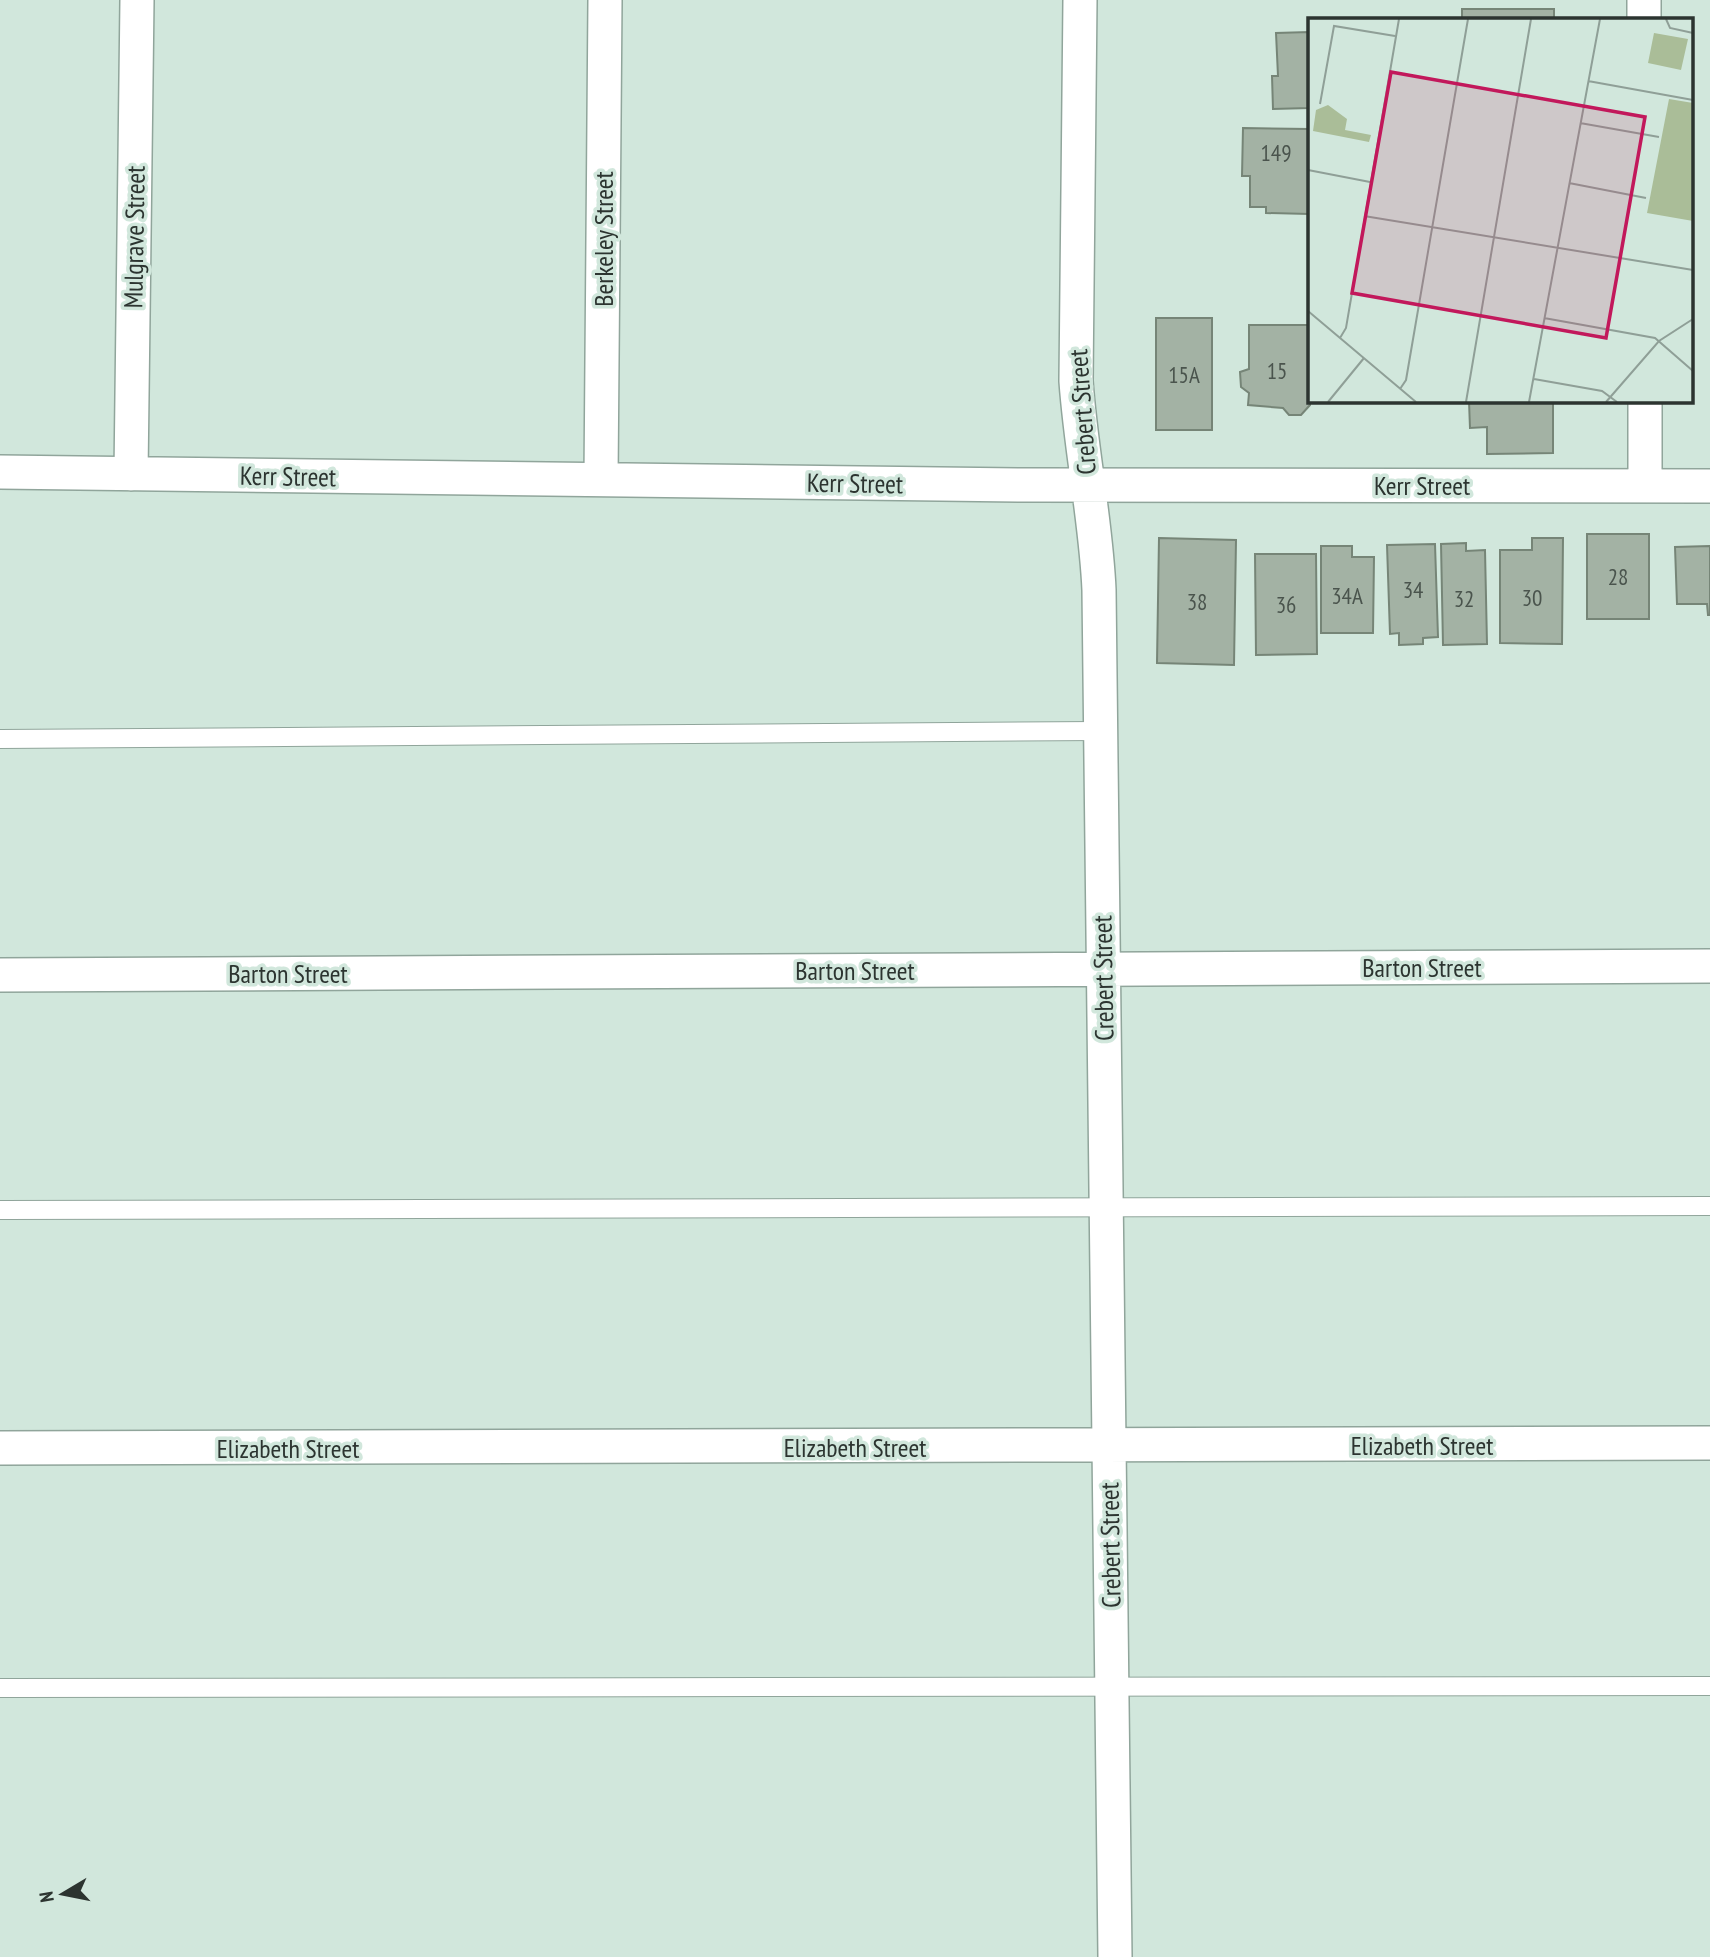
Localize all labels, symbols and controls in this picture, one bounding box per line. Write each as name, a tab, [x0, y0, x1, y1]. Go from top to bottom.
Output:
inset map	[1308, 18, 1692, 402]
house number: 149	[1260, 138, 1292, 167]
street label: Mulgrave Street	[116, 165, 152, 309]
street label: Berkeley Street	[587, 171, 620, 307]
street label: Crebert Street	[1061, 348, 1103, 476]
house number: 15	[1267, 356, 1287, 385]
house number: 15A	[1168, 360, 1200, 389]
street label: Kerr Street	[240, 459, 336, 493]
street label: Kerr Street	[807, 466, 903, 500]
street label: Kerr Street	[1374, 469, 1470, 502]
house number: 28	[1608, 562, 1628, 591]
house number: 34	[1403, 575, 1423, 604]
house number: 34A	[1331, 581, 1363, 610]
house number: 30	[1522, 583, 1542, 612]
house number: 32	[1454, 584, 1474, 613]
house number: 38	[1187, 587, 1207, 616]
house number: 36	[1276, 590, 1296, 619]
street label: Crebert Street	[1085, 915, 1121, 1041]
street label: Barton Street	[1362, 951, 1482, 984]
street label: Barton Street	[795, 954, 915, 987]
street label: Barton Street	[228, 957, 348, 990]
street label: Elizabeth Street	[1351, 1429, 1493, 1462]
street label: Elizabeth Street	[784, 1431, 926, 1464]
street label: Elizabeth Street	[217, 1432, 359, 1465]
street label: Crebert Street	[1092, 1482, 1128, 1608]
north arrow	[28, 1859, 98, 1929]
text: N	[34, 1890, 59, 1904]

